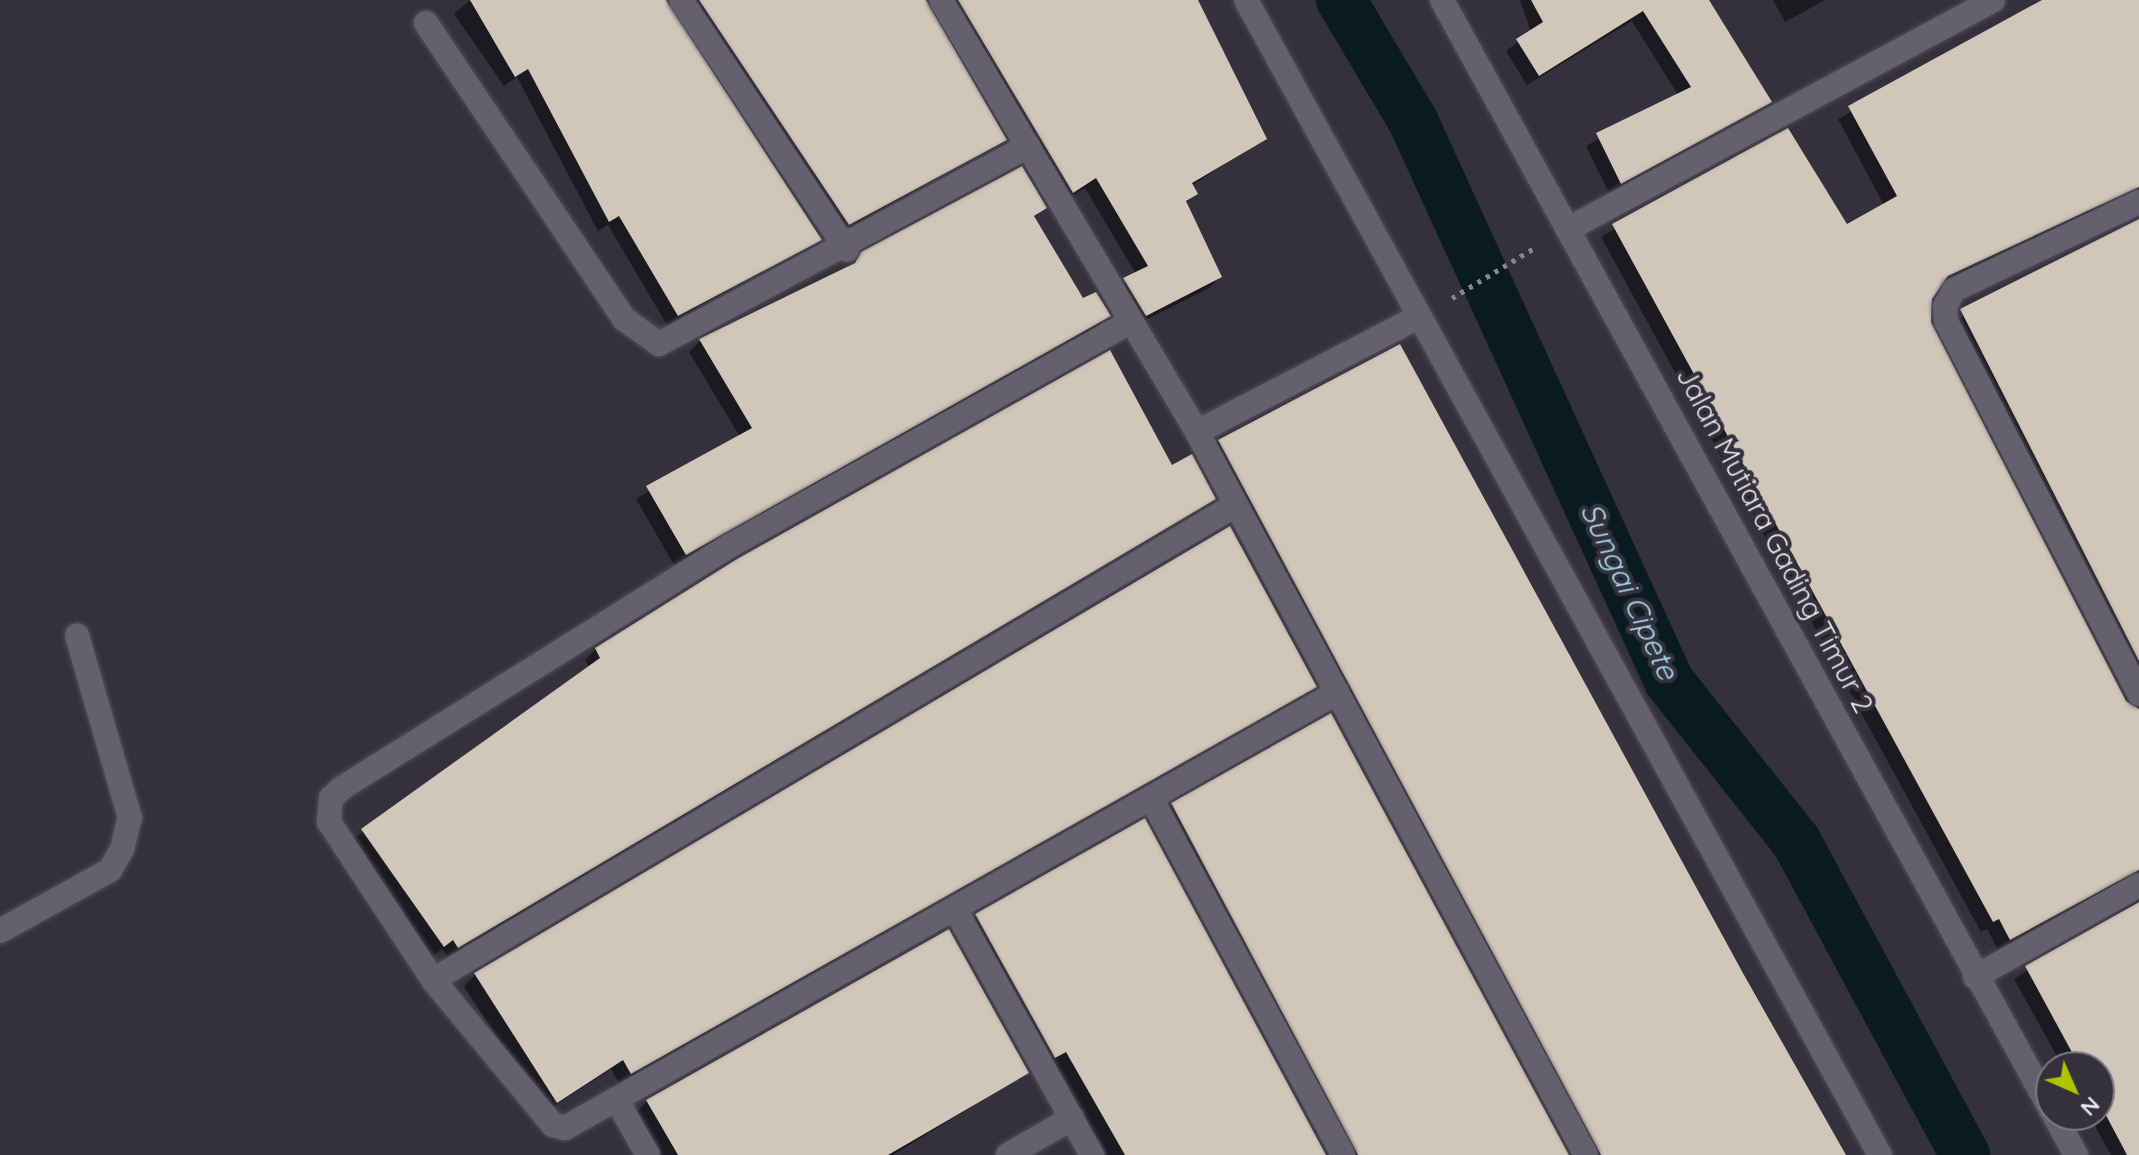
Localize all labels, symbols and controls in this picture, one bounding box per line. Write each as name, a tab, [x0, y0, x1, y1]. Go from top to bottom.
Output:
street label: Jalan Mutiara Gading Timur 2	[1670, 362, 1880, 718]
water label: Sungai Cipete	[1573, 497, 1687, 685]
north arrow	[2035, 1051, 2115, 1131]
text: N	[2075, 1091, 2106, 1122]

